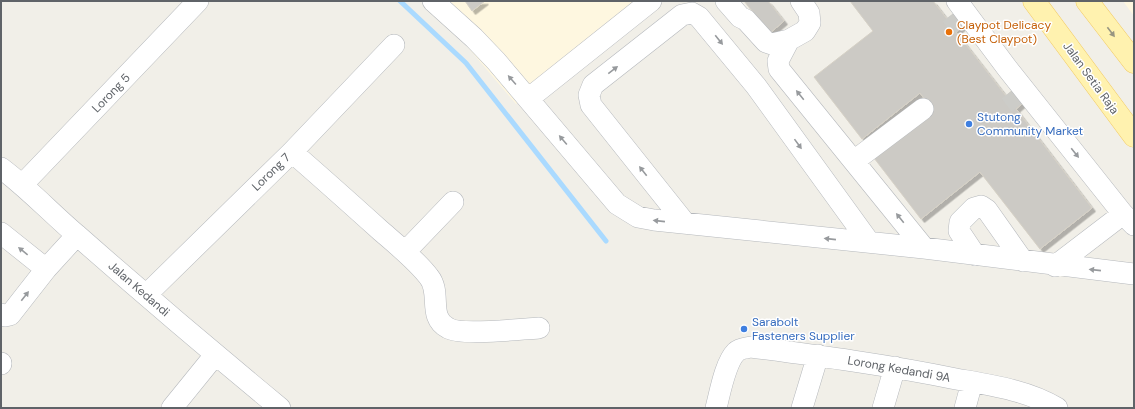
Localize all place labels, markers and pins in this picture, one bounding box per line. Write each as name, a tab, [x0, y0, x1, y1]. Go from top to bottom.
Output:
place label: Claypot Delicacy (Best Claypot)	[957, 17, 1051, 47]
marker: Claypot Delicacy (Best Claypot)	[944, 27, 954, 37]
place label: Stutong Community Market	[977, 109, 1084, 139]
marker: Stutong Community Market	[964, 119, 974, 129]
place label: Sarabolt Fasteners Supplier	[752, 314, 855, 344]
marker: Sarabolt Fasteners Supplier	[739, 324, 749, 334]

